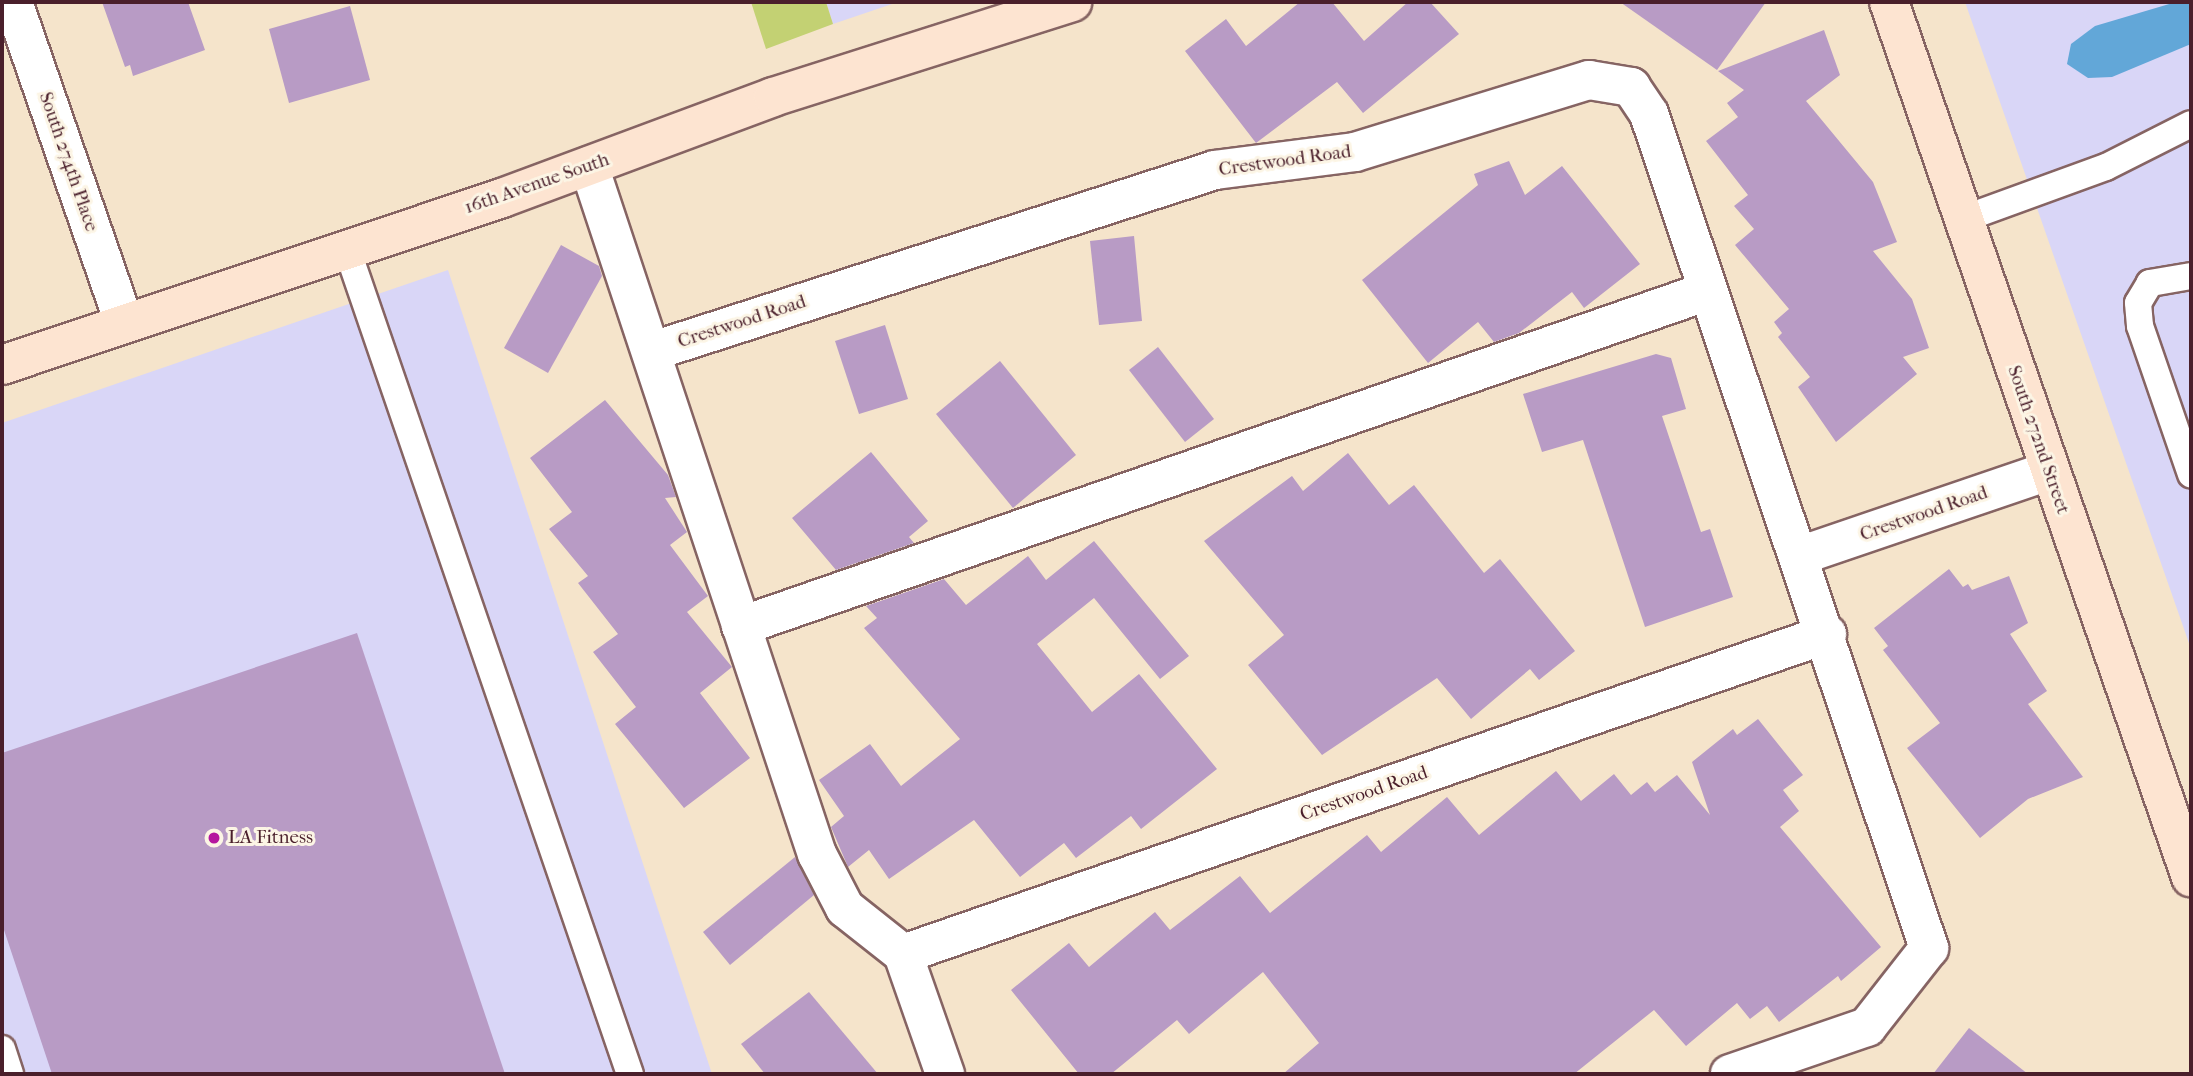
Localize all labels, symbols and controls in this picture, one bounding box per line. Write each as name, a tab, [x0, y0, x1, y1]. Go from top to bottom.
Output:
street label: South 274th Place	[33, 89, 103, 235]
street label: Crestwood Road	[1217, 140, 1353, 182]
street label: 16th Avenue South	[462, 149, 612, 219]
street label: Crestwood Road	[675, 291, 809, 353]
street label: South 272nd Street	[2002, 363, 2074, 517]
street label: Crestwood Road	[1857, 481, 1991, 547]
street label: Crestwood Road	[1297, 761, 1431, 827]
place label: LA Fitness	[228, 827, 313, 849]
marker: LA Fitness	[206, 830, 222, 846]

